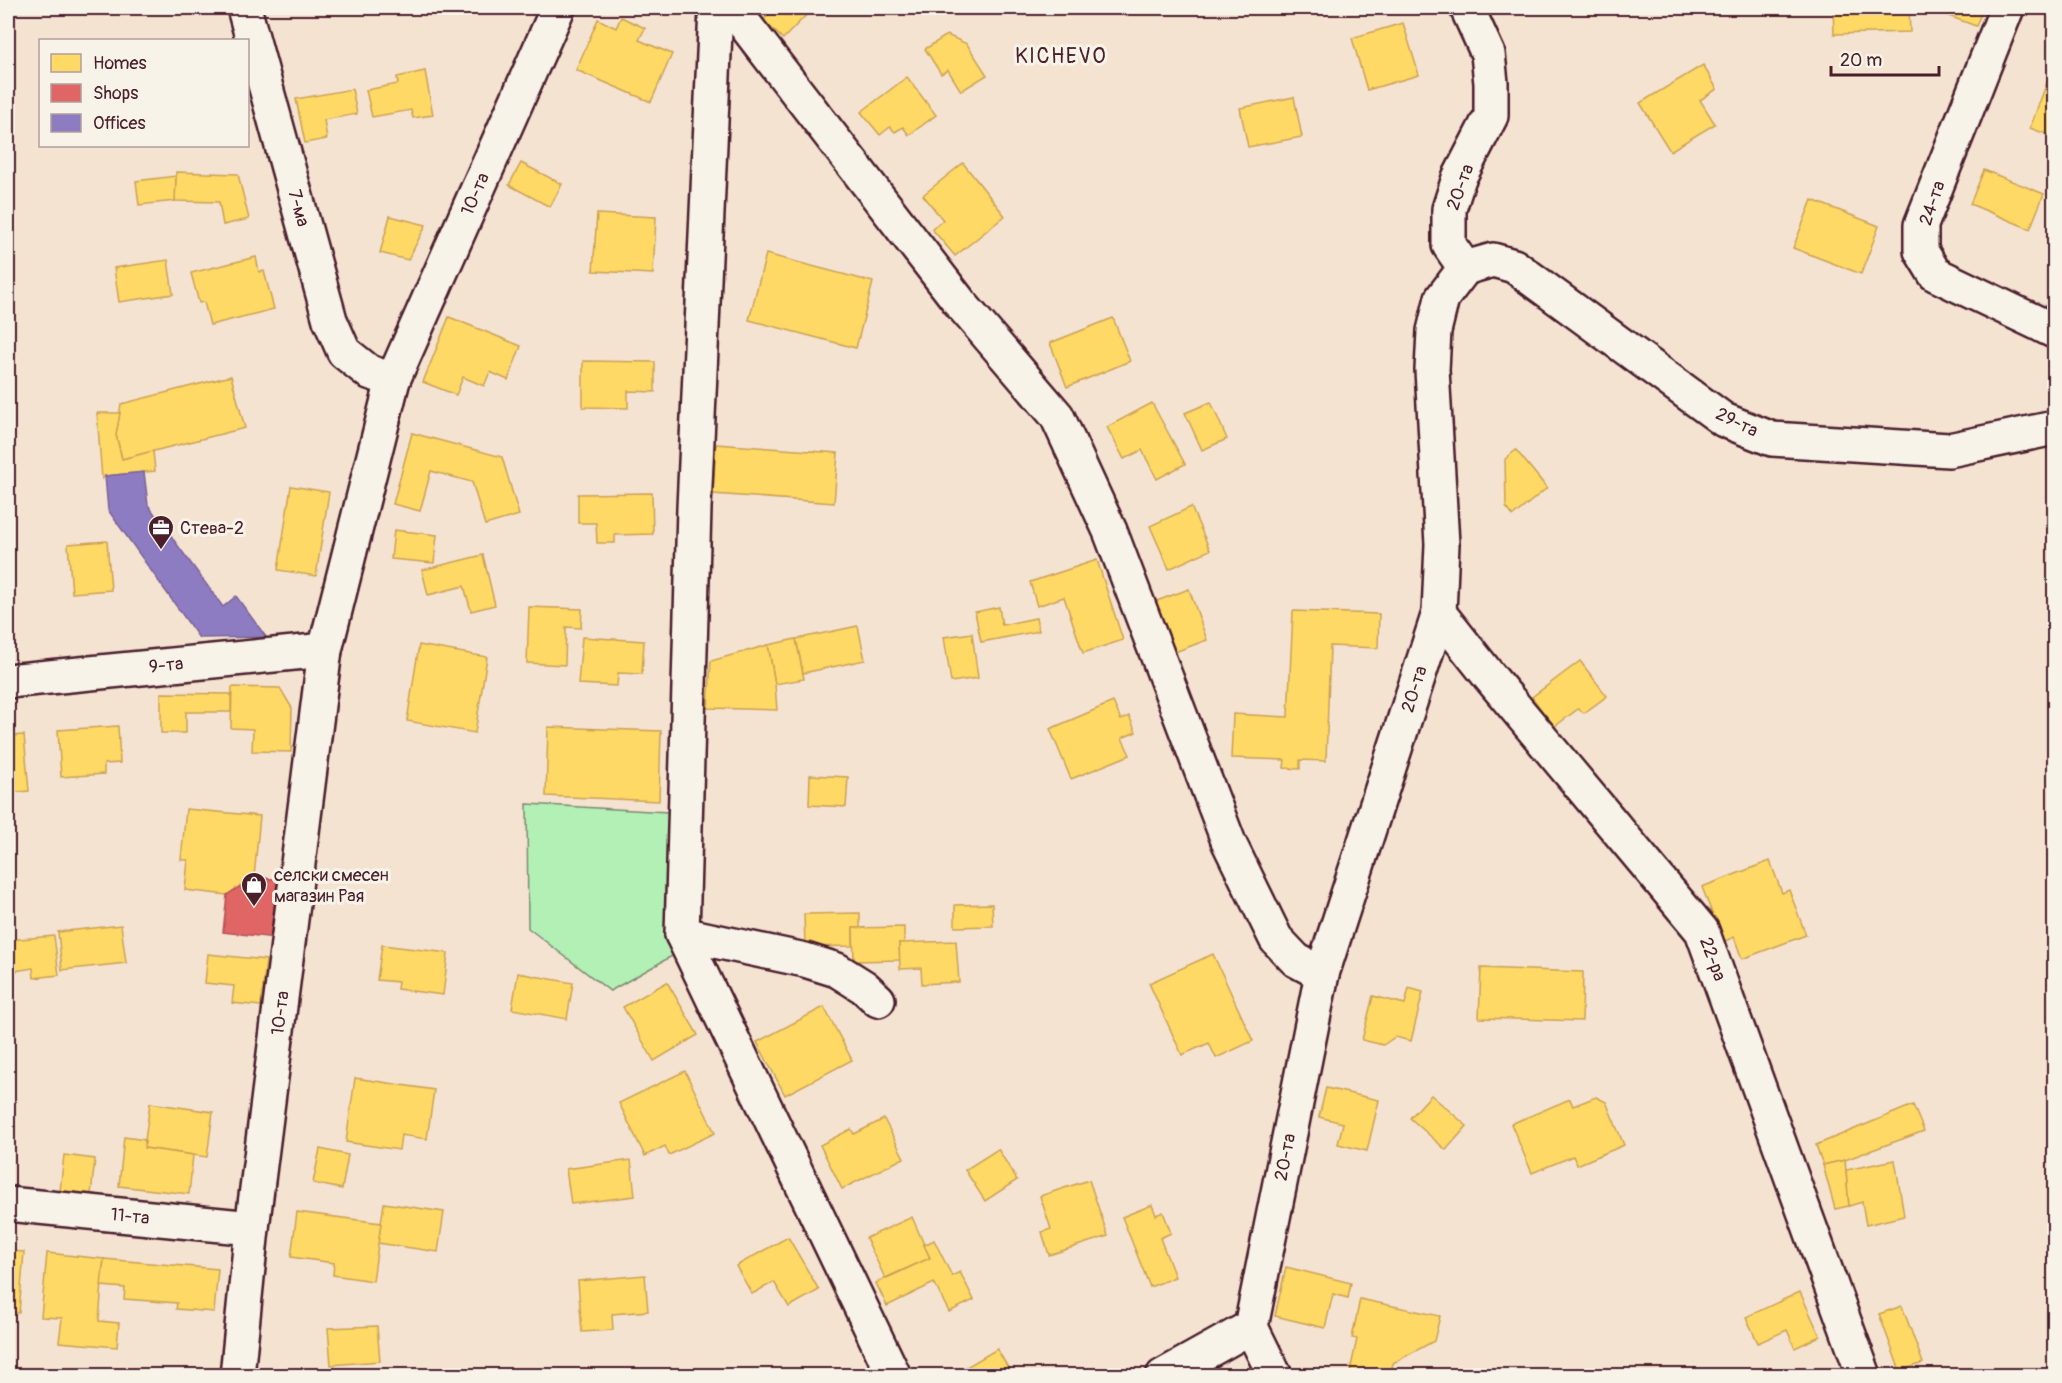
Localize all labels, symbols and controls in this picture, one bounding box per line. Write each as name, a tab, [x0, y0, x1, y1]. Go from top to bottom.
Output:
legend	[39, 39, 249, 147]
scale bar	[1831, 39, 1939, 77]
district label: KICHEVO	[1015, 43, 1107, 70]
text: 20 m	[1840, 49, 1882, 72]
text: Homes	[93, 52, 146, 75]
text: Shops	[93, 82, 138, 105]
text: Offices	[93, 112, 145, 135]
street label: 20-та	[1442, 161, 1479, 213]
street label: 10-та	[456, 169, 495, 219]
street label: 24-та	[1914, 178, 1951, 228]
street label: 7-ма	[283, 187, 314, 229]
street label: 29-та	[1712, 402, 1762, 443]
office icon: Стева-2	[146, 513, 176, 551]
place label: Стева-2	[180, 517, 244, 540]
street label: 9-та	[148, 652, 184, 679]
street label: 20-та	[1396, 663, 1433, 715]
place label: селски смесен магазин Рая	[274, 864, 389, 908]
shop icon: селски смесен магазин Рая	[239, 870, 269, 908]
street label: 22-ра	[1694, 934, 1731, 984]
street label: 10-та	[266, 990, 295, 1036]
street label: 20-та	[1270, 1132, 1301, 1183]
street label: 11-та	[109, 1203, 151, 1230]

